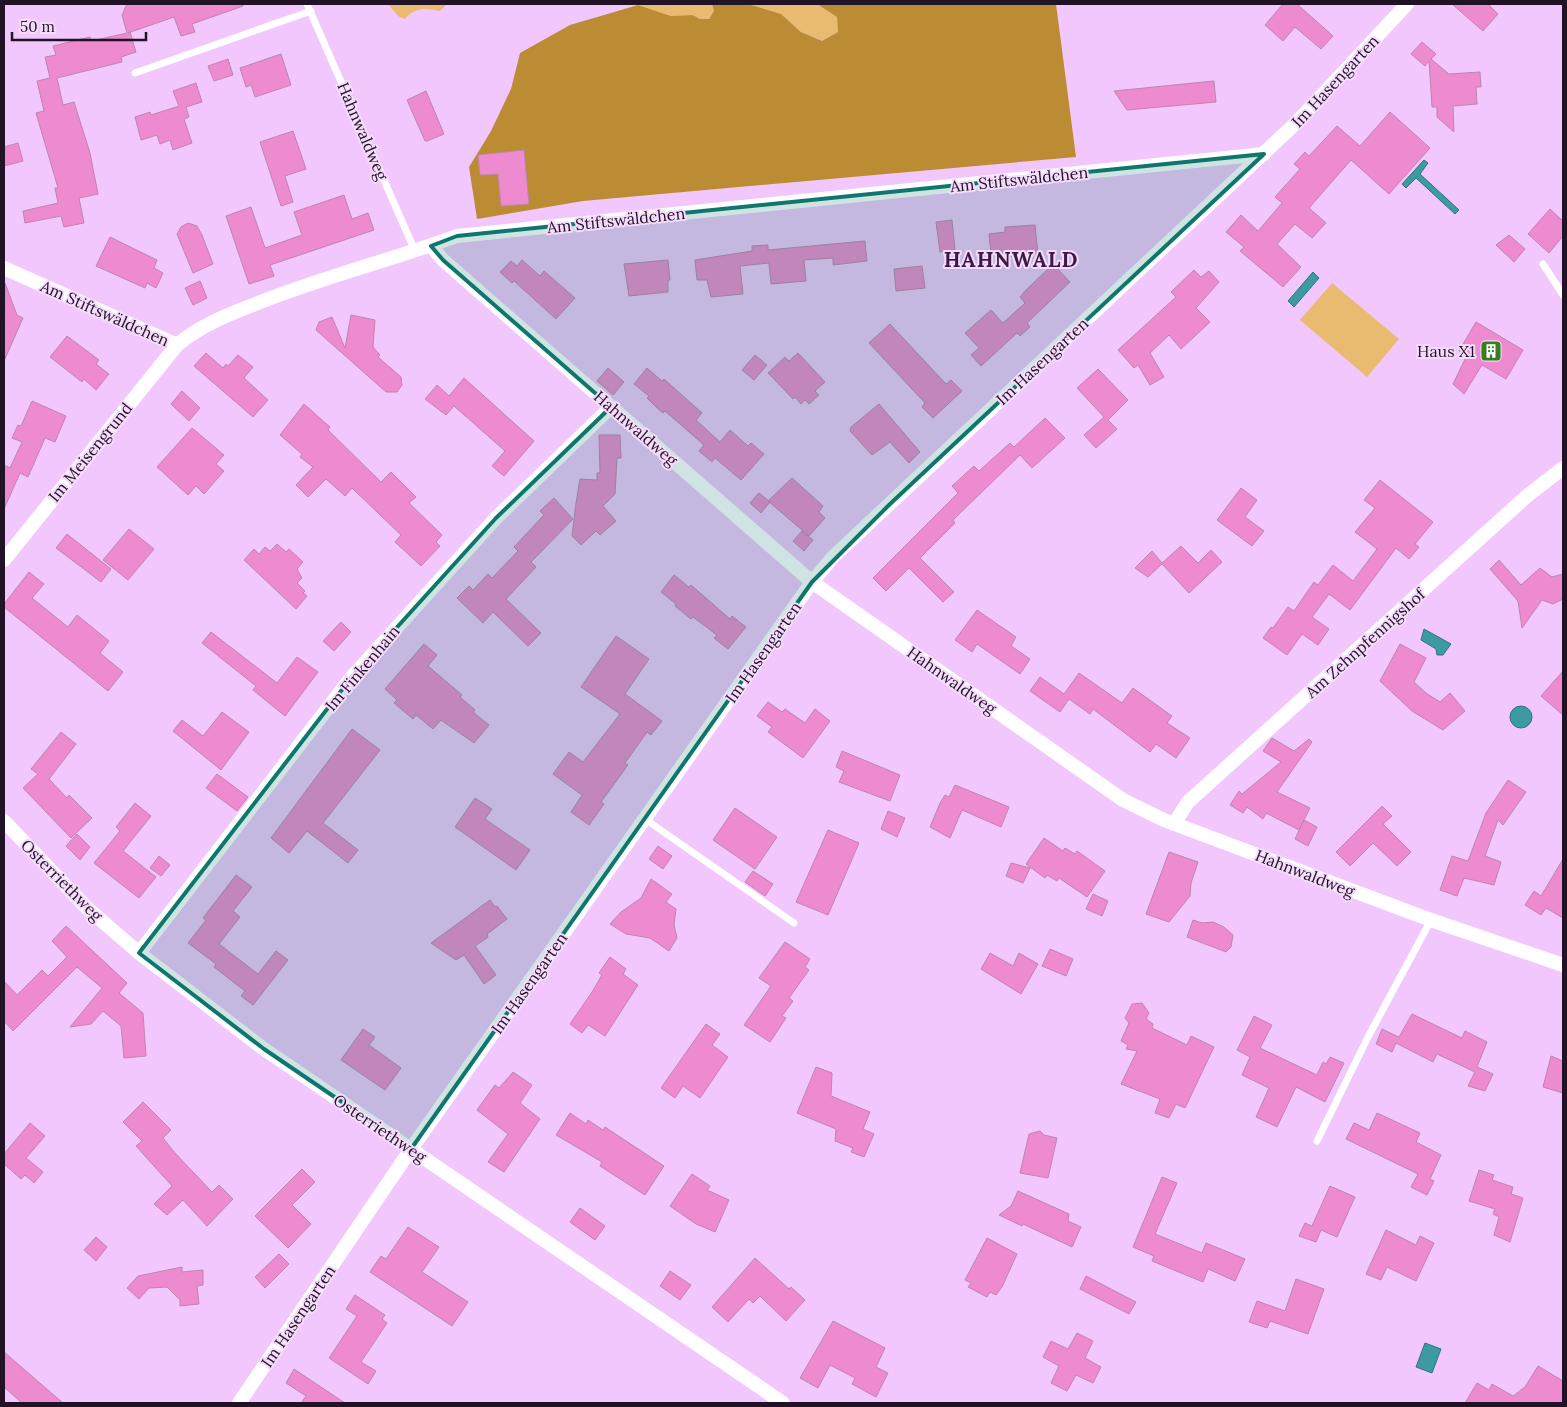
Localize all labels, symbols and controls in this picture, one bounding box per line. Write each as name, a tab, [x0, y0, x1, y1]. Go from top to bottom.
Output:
scale bar	[12, 10, 146, 42]
text: 50 m	[20, 17, 55, 36]
street label: Im Hasengarten	[1287, 31, 1383, 131]
street label: Hahnwaldweg	[333, 79, 393, 184]
street label: Am Stiftswäldchen	[948, 162, 1089, 196]
street label: Am Stiftswäldchen	[545, 203, 686, 237]
district label: HAHNWALD	[944, 246, 1078, 273]
street label: Am Stiftswäldchen	[37, 275, 173, 350]
street label: Im Hasengarten	[992, 313, 1092, 409]
building icon: Haus X1	[1479, 339, 1503, 363]
place label: Haus X1	[1417, 341, 1475, 361]
street label: Hahnwaldweg	[590, 386, 683, 471]
street label: Im Meisengrund	[44, 398, 136, 506]
street label: Am Zehnpfennigshof	[1300, 583, 1430, 703]
street label: Im Hasengarten	[721, 597, 805, 706]
street label: Im Finkenhain	[320, 621, 404, 715]
street label: Hahnwaldweg	[903, 642, 1001, 719]
street label: Osterriethweg	[17, 835, 108, 926]
street label: Hahnwaldweg	[1253, 845, 1358, 901]
street label: Im Hasengarten	[487, 928, 571, 1037]
street label: Osterriethweg	[330, 1090, 431, 1167]
street label: Im Hasengarten	[256, 1261, 340, 1371]

